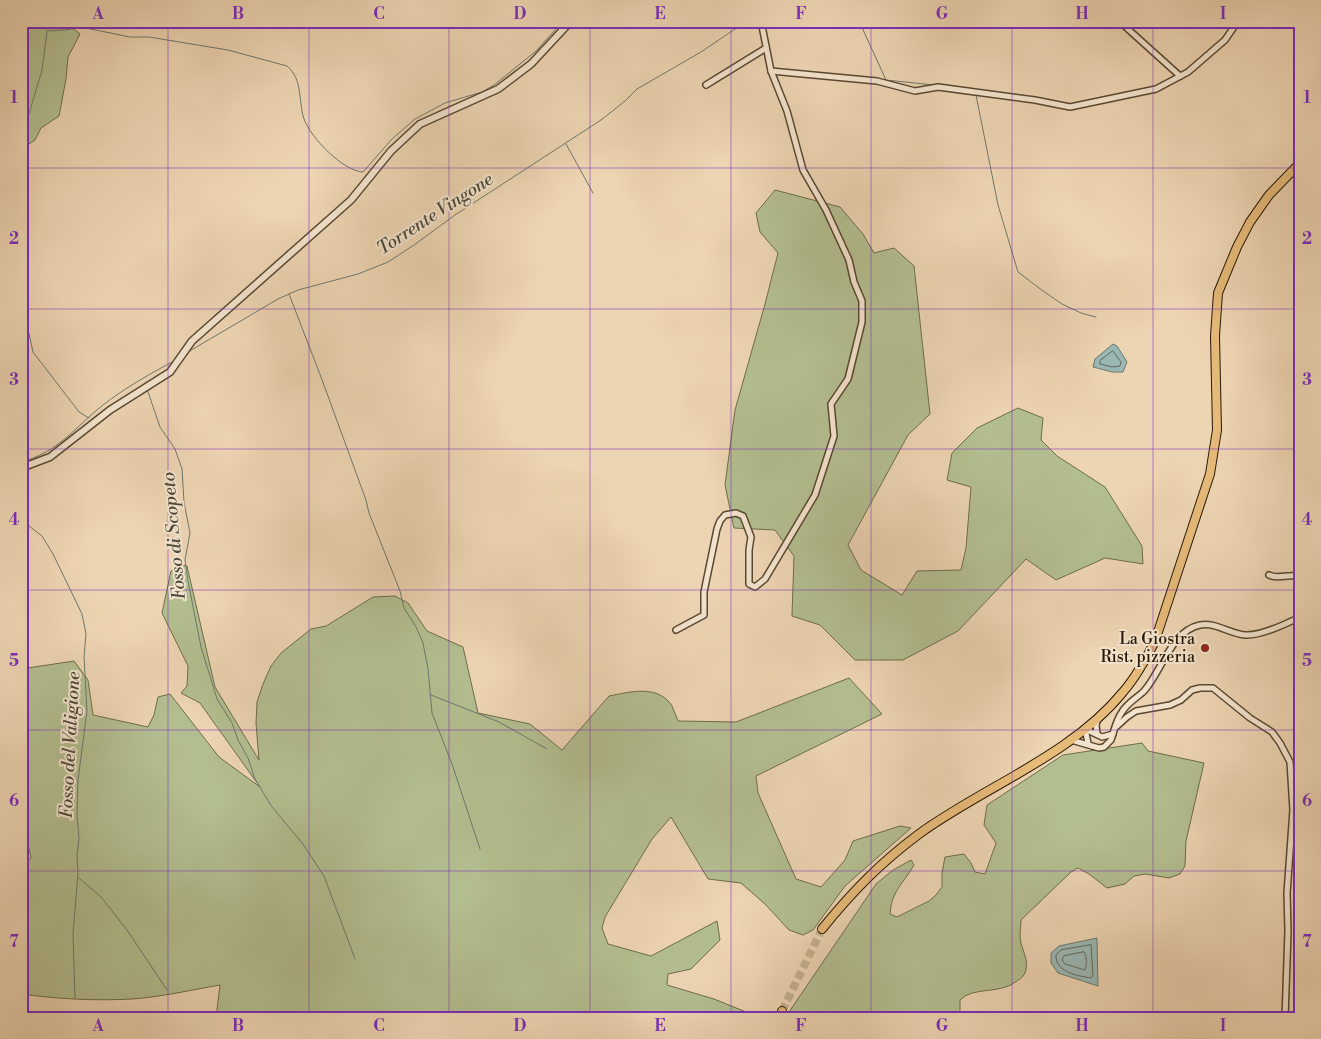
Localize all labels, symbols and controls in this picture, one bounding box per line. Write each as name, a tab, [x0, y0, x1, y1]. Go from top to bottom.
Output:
text: A	[91, 4, 104, 24]
text: B	[232, 4, 244, 24]
text: C	[373, 4, 385, 24]
text: D	[514, 4, 527, 24]
text: E	[654, 4, 666, 24]
text: F	[795, 4, 807, 24]
text: G	[936, 4, 949, 24]
text: H	[1075, 4, 1089, 24]
text: I	[1220, 4, 1226, 24]
text: 1	[10, 88, 18, 108]
text: 1	[1303, 88, 1311, 108]
water label: Torrente Vingone	[372, 167, 498, 260]
text: 2	[9, 229, 19, 249]
text: 2	[1302, 229, 1312, 249]
text: 3	[9, 370, 19, 390]
text: 3	[1302, 370, 1312, 390]
water label: Fosso di Scopeto	[157, 471, 191, 601]
text: 4	[9, 510, 20, 530]
text: 4	[1302, 510, 1313, 530]
place label: La Giostra Rist. pizzeria	[1100, 629, 1196, 667]
marker: La Giostra Rist. pizzeria	[1199, 642, 1211, 654]
text: 5	[9, 651, 19, 671]
text: 5	[1302, 651, 1312, 671]
water label: Fosso del Valigione	[55, 670, 85, 819]
text: 6	[9, 791, 19, 811]
text: 6	[1302, 791, 1312, 811]
text: 7	[9, 932, 19, 952]
text: 7	[1302, 932, 1312, 952]
text: A	[91, 1016, 104, 1036]
text: B	[232, 1016, 244, 1036]
text: C	[373, 1016, 385, 1036]
text: D	[514, 1016, 527, 1036]
text: E	[654, 1016, 666, 1036]
text: F	[795, 1016, 807, 1036]
text: G	[936, 1016, 949, 1036]
text: H	[1075, 1016, 1089, 1036]
text: I	[1220, 1016, 1226, 1036]

